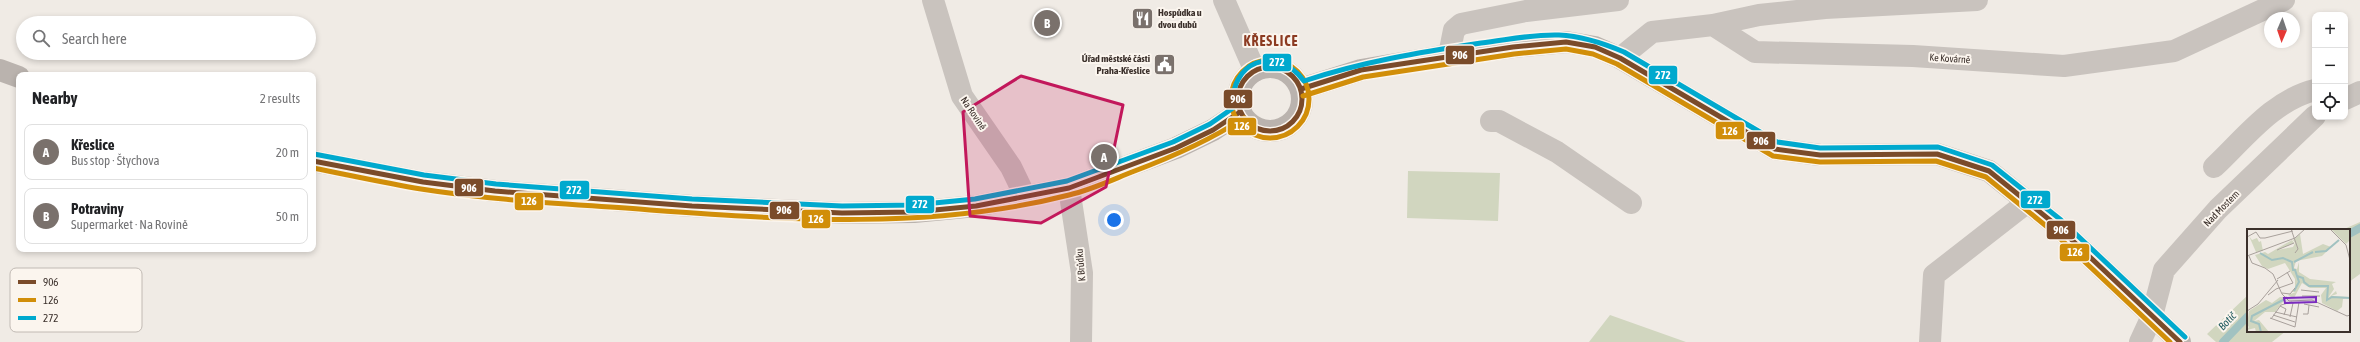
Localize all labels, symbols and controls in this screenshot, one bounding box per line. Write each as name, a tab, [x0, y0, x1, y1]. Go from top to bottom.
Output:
restaurant icon: Hospůdka u dvou dubů	[1130, 5, 1156, 31]
place label: Hospůdka u dvou dubů	[1158, 7, 1202, 30]
pin: B	[1034, 8, 1060, 38]
north arrow	[2264, 12, 2300, 48]
map controls	[2312, 12, 2348, 120]
button: +	[2312, 12, 2348, 48]
search box	[16, 16, 316, 60]
icon: search	[30, 27, 52, 49]
text: Search here	[62, 30, 127, 47]
district label: KŘESLICE	[1244, 33, 1298, 49]
line badge: 906	[1445, 45, 1475, 65]
button: −	[2312, 48, 2348, 84]
text: 906	[1452, 49, 1468, 61]
public building icon: Úřad městské části Praha-Křeslice	[1152, 51, 1178, 77]
street label: Ke Kovárně	[1929, 52, 1971, 65]
place label: Úřad městské části Praha-Křeslice	[1082, 53, 1150, 76]
line badge: 272	[1262, 53, 1292, 72]
text: 272	[1269, 56, 1285, 68]
line badge: 272	[1648, 65, 1678, 85]
text: 272	[1655, 69, 1671, 81]
button: locate	[2312, 84, 2348, 120]
text: Nearby	[32, 88, 78, 108]
line badge: 906	[1223, 89, 1253, 109]
text: 2 results	[260, 91, 300, 106]
text: 906	[1230, 93, 1246, 105]
street label: Na Rovině	[959, 95, 989, 132]
line badge: 126	[1227, 117, 1257, 136]
text: 126	[1234, 120, 1250, 132]
line badge: 126	[1715, 121, 1745, 140]
text: 126	[1722, 125, 1738, 137]
line badge: 906	[1746, 131, 1776, 150]
text: 906	[1753, 135, 1769, 147]
text: Křeslice	[71, 136, 115, 153]
pin: A	[1091, 142, 1117, 172]
text: A	[43, 145, 49, 160]
text: 20 m	[276, 145, 299, 160]
text: Bus stop · Štychova	[71, 153, 159, 168]
line badge: 906	[454, 178, 484, 197]
line badge: 272	[559, 180, 590, 200]
text: 906	[461, 182, 477, 194]
text: 272	[566, 184, 582, 196]
street label: Nad Mostem	[2201, 188, 2241, 229]
line badge: 272	[2020, 190, 2051, 209]
line badge: 126	[514, 192, 544, 211]
text: 272	[2027, 194, 2043, 206]
text: 126	[521, 195, 537, 207]
line badge: 272	[905, 195, 935, 214]
text: 272	[912, 198, 928, 210]
text: Potraviny	[71, 200, 124, 217]
line badge: 906	[769, 201, 800, 220]
text: 906	[776, 204, 792, 216]
text: B	[43, 209, 49, 224]
text: 50 m	[276, 209, 299, 224]
line badge: 126	[801, 209, 831, 229]
your location	[1104, 210, 1124, 230]
text: 126	[808, 213, 824, 225]
text: Supermarket · Na Rovině	[71, 217, 188, 232]
line badge: 906	[2046, 220, 2076, 240]
text: 906	[2053, 224, 2069, 236]
inset map	[2247, 229, 2350, 332]
line badge: 126	[2059, 243, 2090, 262]
text: 126	[2067, 246, 2083, 258]
street label: K Brůdku	[1074, 248, 1087, 282]
legend	[10, 268, 142, 332]
text: 906	[43, 276, 59, 288]
text: 126	[43, 294, 59, 306]
water label: Botič	[2216, 309, 2239, 332]
text: 272	[43, 312, 59, 324]

